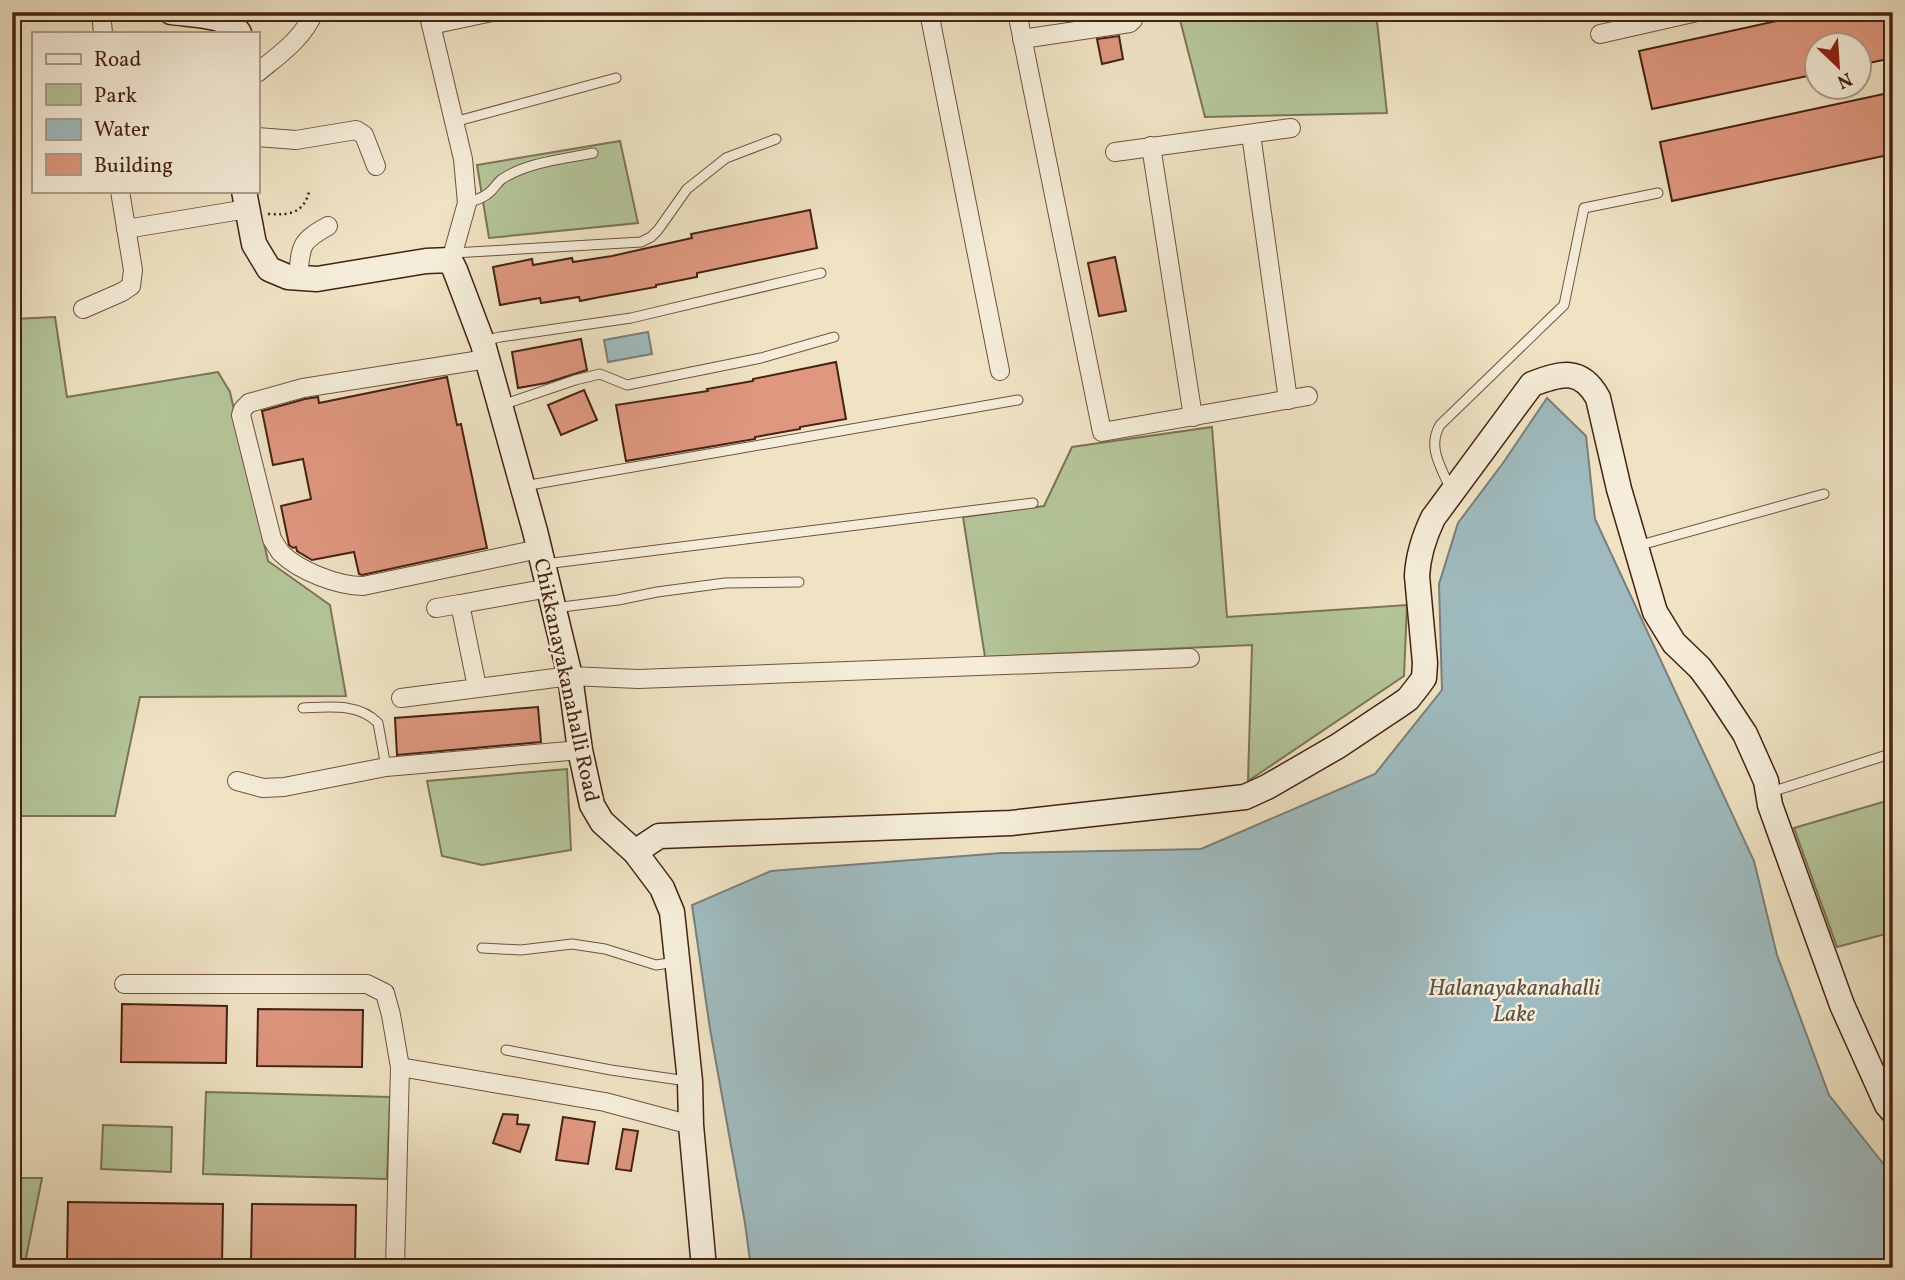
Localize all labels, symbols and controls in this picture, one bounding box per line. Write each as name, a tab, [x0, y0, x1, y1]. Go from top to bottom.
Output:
legend	[32, 32, 259, 192]
north arrow	[1804, 32, 1874, 102]
text: Road	[94, 46, 141, 75]
text: N	[1832, 65, 1856, 94]
text: Park	[94, 82, 137, 111]
text: Water	[94, 116, 150, 145]
text: Building	[94, 152, 173, 181]
street label: Chikkanayakanahalli Road	[526, 556, 606, 805]
water label: Halanayakanahalli Lake	[1428, 973, 1600, 1031]

